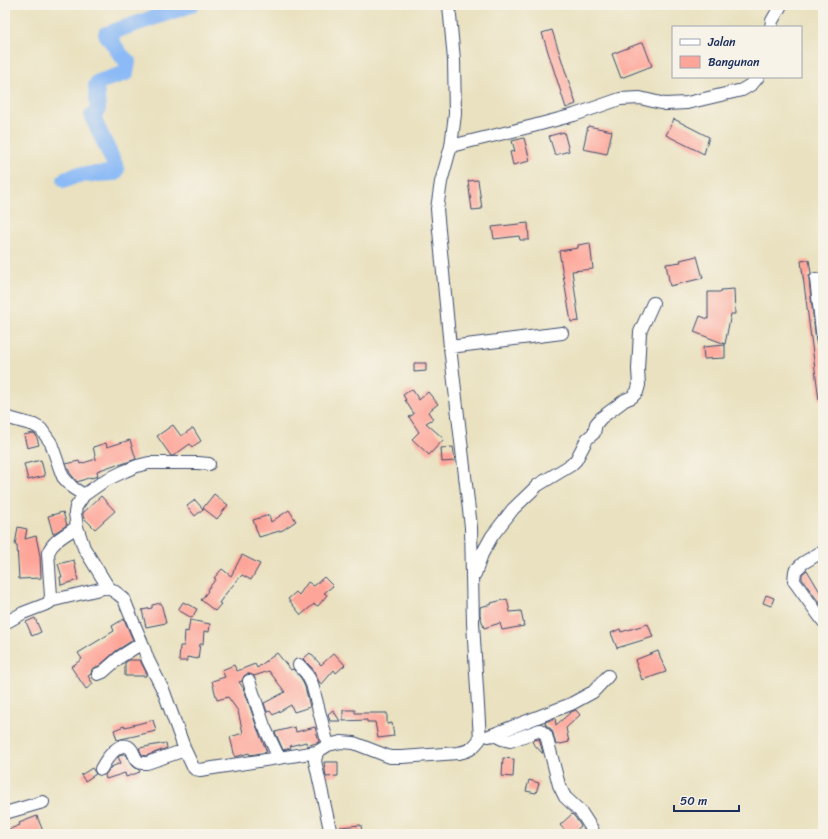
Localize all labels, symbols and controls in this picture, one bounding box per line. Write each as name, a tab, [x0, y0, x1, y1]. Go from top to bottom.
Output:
legend	[672, 26, 802, 78]
text: Jalan	[707, 31, 736, 53]
text: Bangunan	[708, 51, 760, 73]
scale bar	[674, 787, 739, 813]
text: 50 m	[680, 790, 707, 812]

